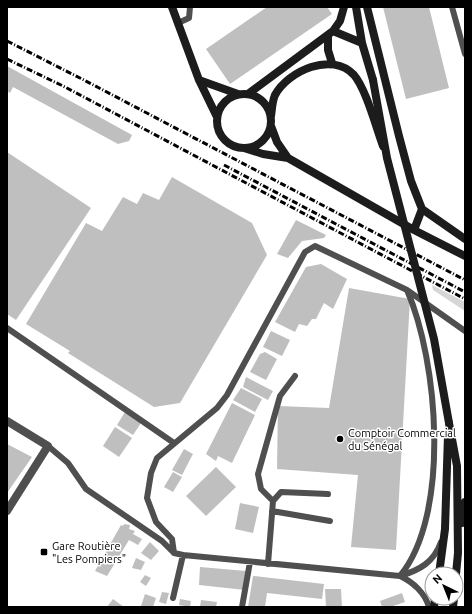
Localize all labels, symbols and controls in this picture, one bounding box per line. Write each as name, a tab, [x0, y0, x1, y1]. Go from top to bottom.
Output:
place label: Comptoir Commercial du Sénégal	[348, 427, 456, 452]
marker: Comptoir Commercial du Sénégal	[335, 434, 345, 444]
place label: Gare Routière "Les Pompiers"	[52, 540, 126, 565]
marker: Gare Routière "Les Pompiers"	[39, 547, 49, 557]
north arrow	[424, 566, 464, 606]
text: N	[430, 571, 444, 586]

